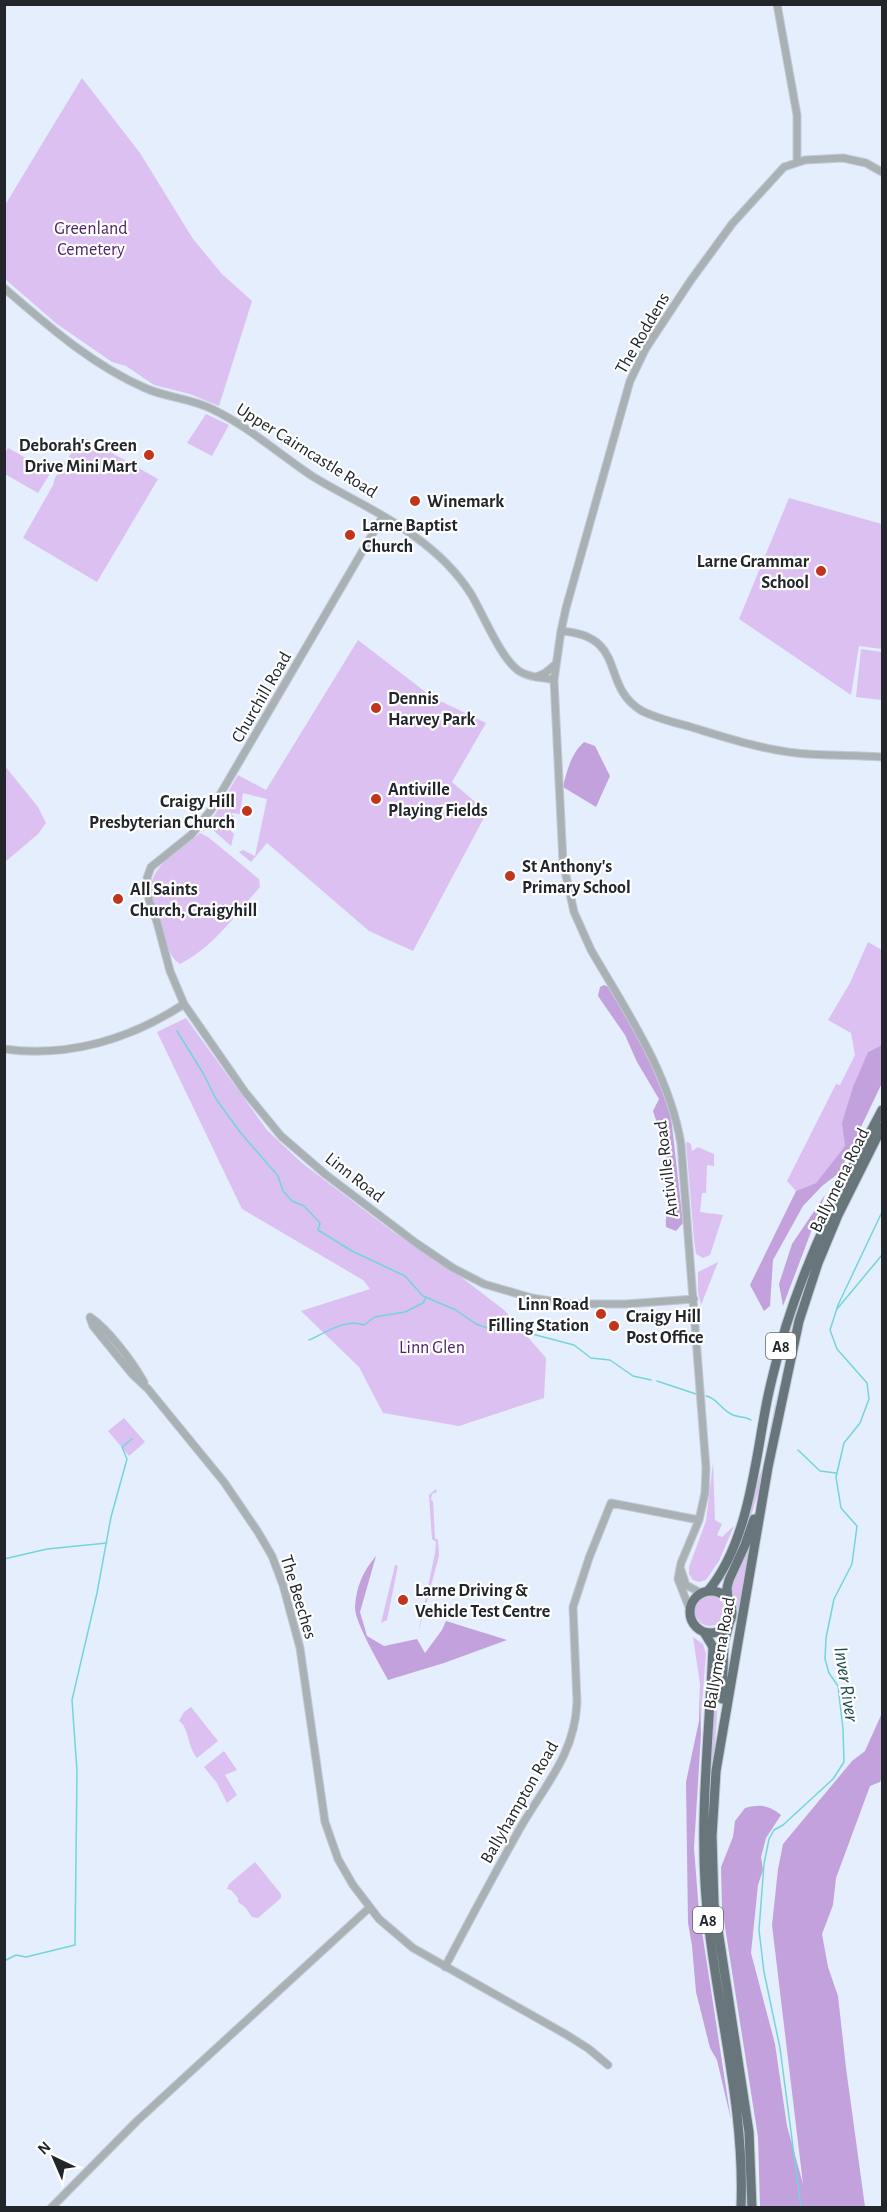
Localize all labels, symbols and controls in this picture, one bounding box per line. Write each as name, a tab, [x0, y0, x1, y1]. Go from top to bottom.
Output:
park label: Greenland Cemetery	[54, 220, 128, 259]
street label: The Roddens	[612, 290, 673, 377]
street label: Upper Cairncastle Road	[233, 400, 380, 502]
place label: Deborah's Green Drive Mini Mart	[19, 437, 137, 476]
marker: Deborah's Green Drive Mini Mart	[142, 448, 156, 462]
place label: Winemark	[427, 493, 504, 511]
marker: Winemark	[408, 494, 422, 508]
place label: Larne Baptist Church	[362, 517, 458, 556]
marker: Larne Baptist Church	[343, 528, 357, 542]
place label: Larne Grammar School	[697, 553, 810, 592]
marker: Larne Grammar School	[814, 564, 828, 578]
street label: Churchill Road	[229, 649, 295, 746]
place label: Dennis Harvey Park	[388, 690, 475, 729]
marker: Dennis Harvey Park	[369, 701, 383, 715]
place label: Antiville Playing Fields	[388, 781, 488, 820]
marker: Antiville Playing Fields	[369, 792, 383, 806]
place label: Craigy Hill Presbyterian Church	[89, 793, 235, 832]
marker: Craigy Hill Presbyterian Church	[240, 804, 254, 818]
place label: St Anthony's Primary School	[522, 858, 631, 897]
marker: St Anthony's Primary School	[503, 869, 517, 883]
place label: All Saints Church, Craigyhill	[130, 881, 257, 920]
marker: All Saints Church, Craigyhill	[111, 892, 125, 906]
street label: Antiville Road	[652, 1119, 682, 1218]
street label: Ballymena Road	[807, 1125, 873, 1235]
street label: Linn Road	[322, 1149, 387, 1206]
place label: Linn Road Filling Station	[488, 1296, 590, 1335]
marker: Linn Road Filling Station	[594, 1307, 608, 1321]
place label: Craigy Hill Post Office	[626, 1308, 704, 1347]
marker: Craigy Hill Post Office	[607, 1319, 621, 1333]
road number: A8	[766, 1333, 796, 1359]
park label: Linn Glen	[399, 1339, 465, 1357]
street label: The Beeches	[277, 1553, 319, 1641]
place label: Larne Driving & Vehicle Test Centre	[415, 1582, 550, 1621]
marker: Larne Driving & Vehicle Test Centre	[396, 1593, 410, 1607]
street label: Ballymena Road	[701, 1596, 739, 1711]
water label: Inver River	[830, 1645, 862, 1724]
street label: Ballyhampton Road	[478, 1738, 562, 1867]
road number: A8	[693, 1907, 723, 1933]
north arrow	[24, 2128, 84, 2188]
text: N	[35, 2138, 54, 2158]

